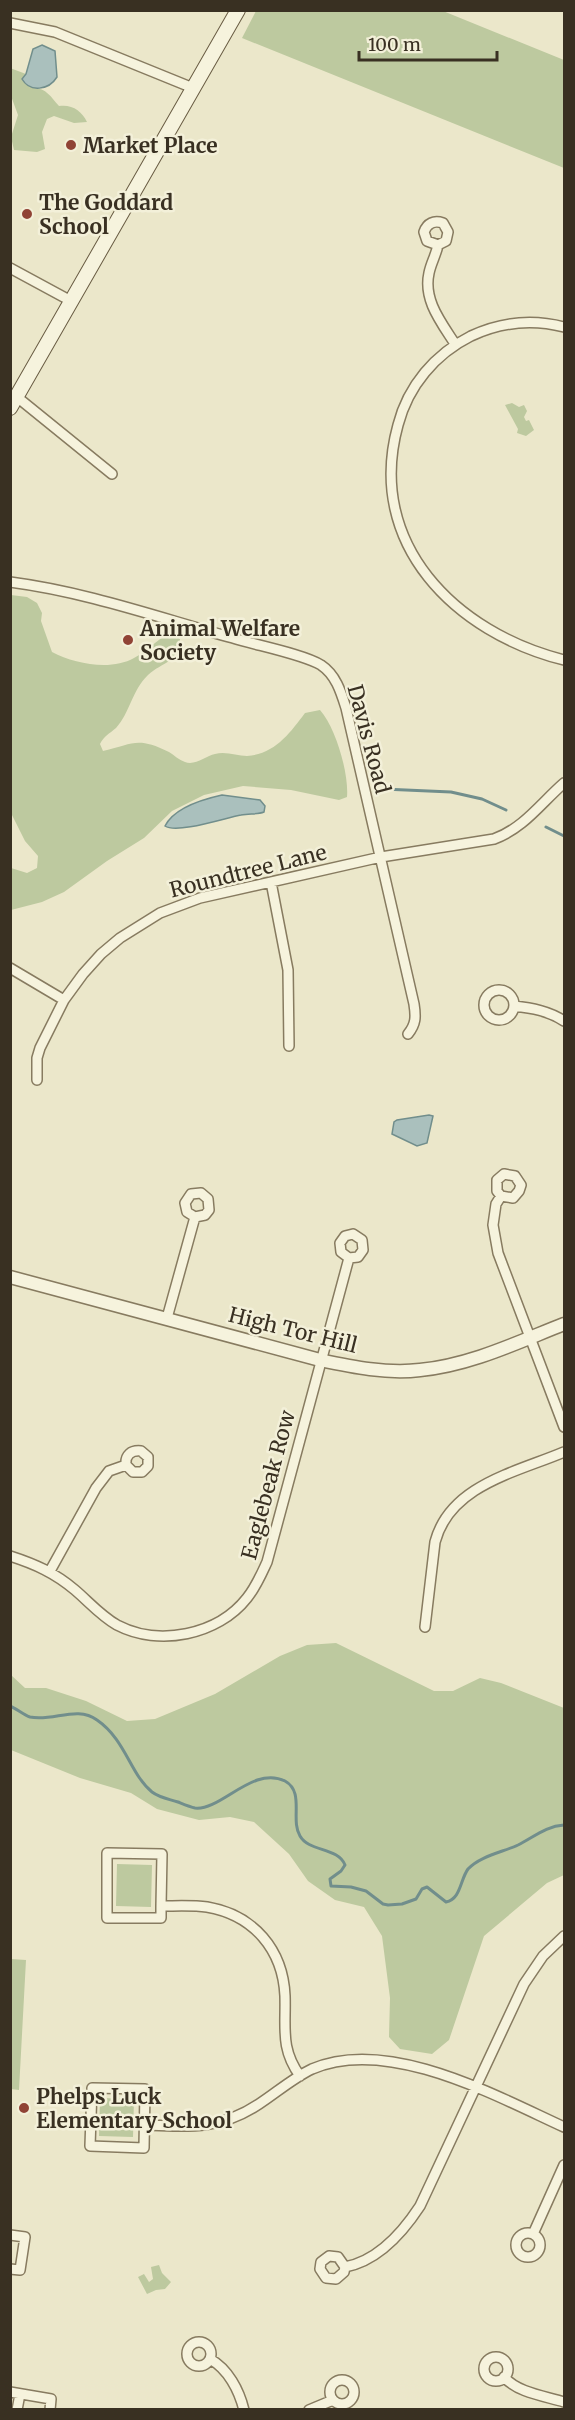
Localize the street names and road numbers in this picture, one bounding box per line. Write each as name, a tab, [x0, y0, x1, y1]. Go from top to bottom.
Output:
street label: Davis Road	[341, 681, 397, 797]
street label: Roundtree Lane	[167, 838, 329, 904]
street label: High Tor Hill	[226, 1301, 361, 1359]
street label: Eaglebeak Row	[235, 1407, 301, 1562]

